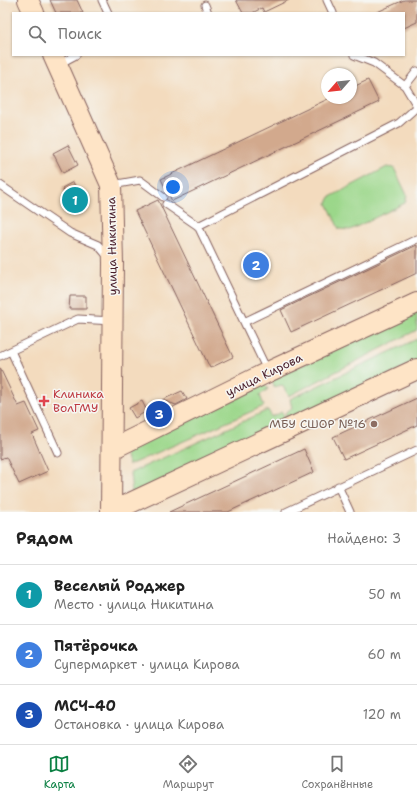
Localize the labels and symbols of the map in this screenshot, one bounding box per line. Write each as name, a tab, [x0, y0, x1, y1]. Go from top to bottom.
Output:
north arrow	[321, 68, 357, 104]
your location	[163, 177, 183, 197]
pin: 1	[62, 185, 88, 215]
street label: улица Никитина	[103, 196, 121, 295]
pin: 2	[243, 250, 269, 280]
street label: улица Кирова	[223, 349, 305, 400]
place label: Клиника ВолГМУ	[53, 386, 104, 416]
marker: Клиника ВолГМУ	[38, 395, 50, 407]
pin: 3	[146, 399, 172, 429]
place label: МБУ СШОР №16	[269, 416, 366, 432]
marker: МБУ СШОР №16	[369, 419, 379, 429]

